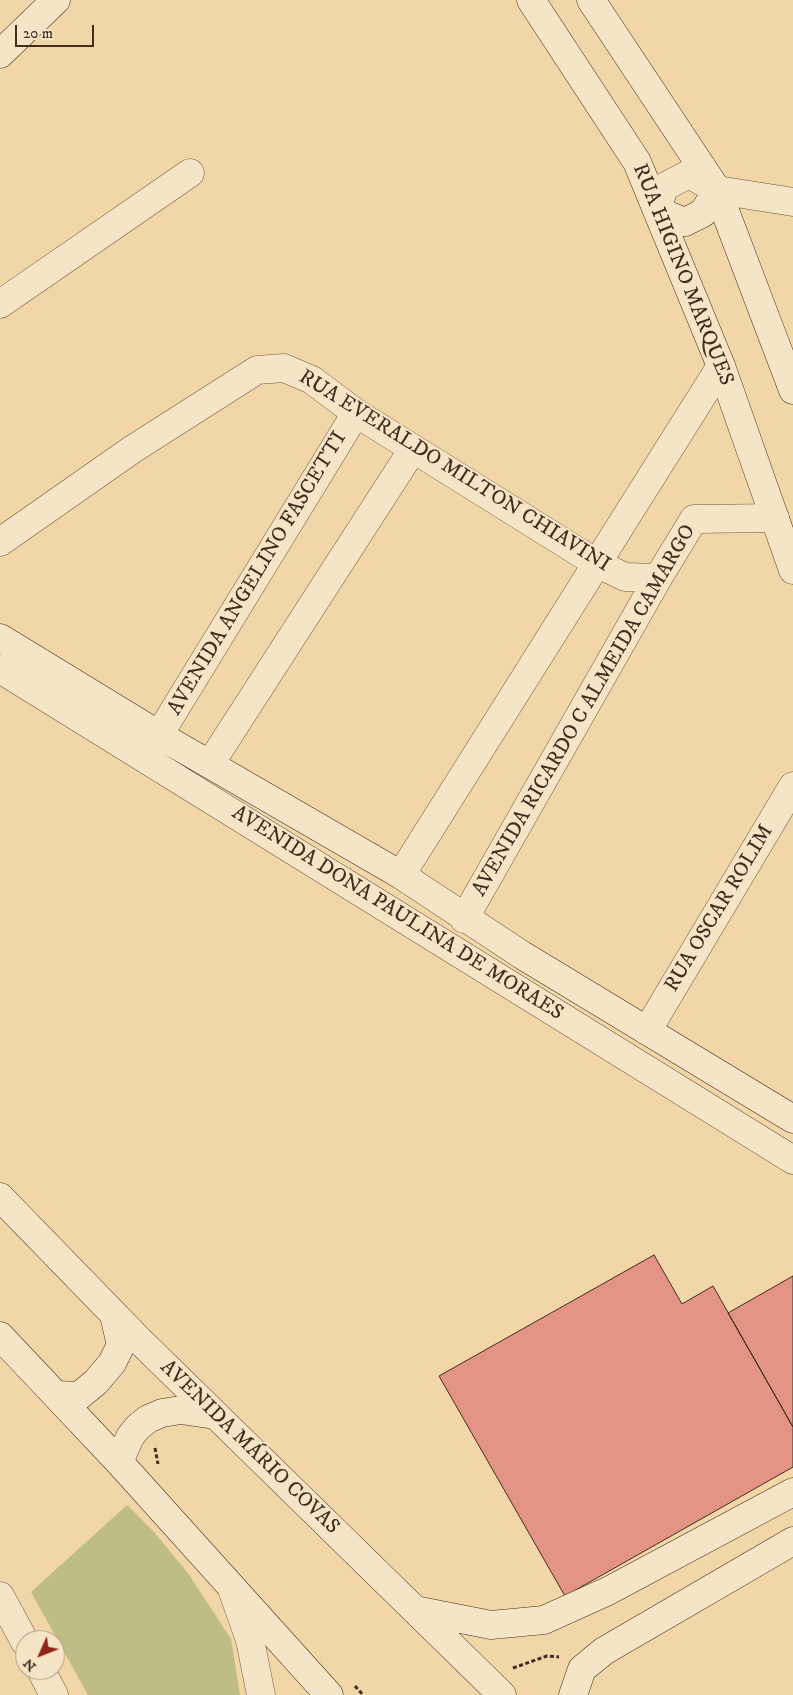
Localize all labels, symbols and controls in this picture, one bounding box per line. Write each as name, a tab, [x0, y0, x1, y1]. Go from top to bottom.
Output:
scale bar	[18, 15, 96, 47]
text: 20 m	[23, 24, 53, 43]
street label: RUA HIGINO MARQUES	[626, 160, 738, 390]
street label: RUA EVERALDO MILTON CHIAVINI	[294, 365, 614, 579]
street label: AVENIDA ANGELINO FASCETTI	[163, 428, 353, 720]
street label: AVENIDA RICARDO C ALMEIDA CAMARGO	[468, 521, 702, 901]
street label: AVENIDA DONA PAULINA DE MORAES	[227, 801, 567, 1027]
street label: RUA OSCAR ROLIM	[660, 821, 780, 997]
street label: AVENIDA MÁRIO COVAS	[154, 1356, 344, 1540]
north arrow	[15, 1630, 65, 1680]
text: N	[19, 1654, 40, 1675]

